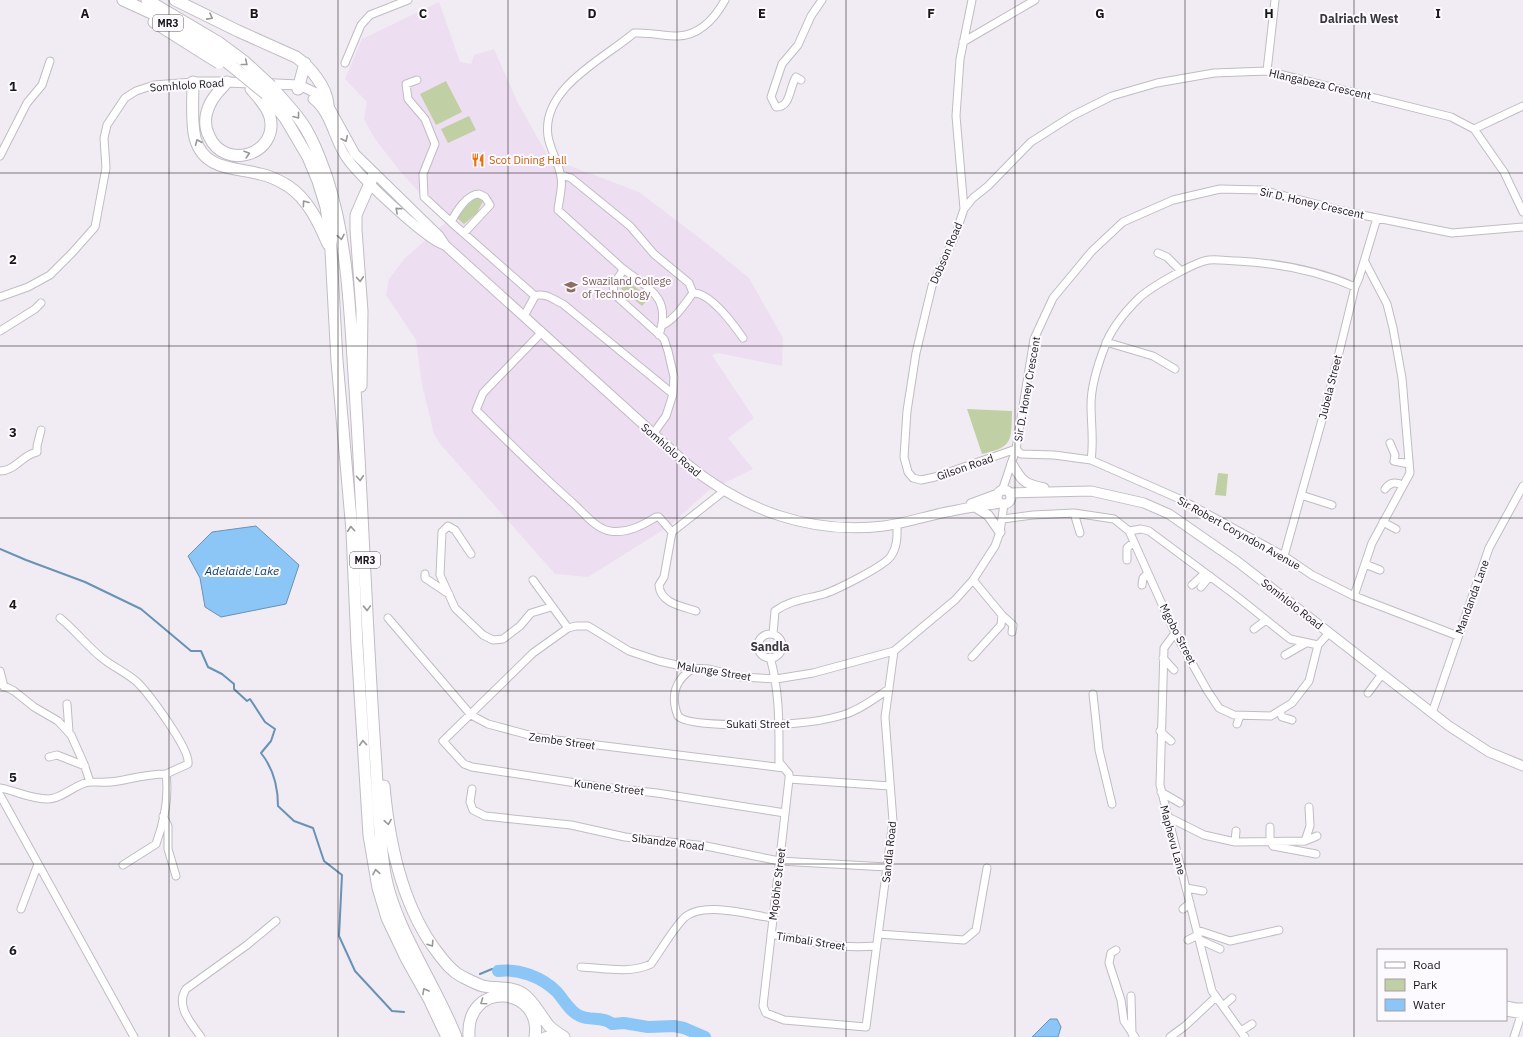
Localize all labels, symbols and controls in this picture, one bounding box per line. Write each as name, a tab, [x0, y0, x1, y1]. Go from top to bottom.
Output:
text: A	[81, 5, 90, 22]
text: B	[250, 5, 259, 22]
text: C	[419, 5, 428, 22]
text: D	[587, 5, 597, 22]
text: E	[758, 5, 766, 22]
text: F	[927, 5, 935, 22]
text: G	[1095, 5, 1105, 22]
text: H	[1264, 5, 1274, 22]
text: I	[1435, 5, 1441, 22]
district label: Dalriach West	[1320, 11, 1399, 26]
one-way arrow	[206, 12, 213, 19]
road number: MR3	[153, 15, 183, 31]
one-way arrow	[241, 59, 248, 66]
street label: Hlangabeza Crescent	[1268, 65, 1373, 103]
street label: Somhlolo Road	[149, 75, 225, 95]
text: 1	[9, 78, 17, 95]
one-way arrow	[292, 111, 299, 118]
one-way arrow	[340, 134, 348, 142]
one-way arrow	[194, 139, 202, 146]
one-way arrow	[244, 151, 251, 159]
restaurant icon: Scot Dining Hall	[470, 152, 486, 168]
place label: Scot Dining Hall	[489, 153, 567, 167]
street label: Sir D. Honey Crescent	[1259, 184, 1366, 222]
one-way arrow	[303, 201, 310, 208]
one-way arrow	[396, 208, 403, 215]
street label: Dobson Road	[927, 220, 965, 286]
one-way arrow	[336, 234, 344, 240]
text: 2	[9, 251, 17, 268]
place label: Swaziland College of Technology	[582, 274, 671, 301]
one-way arrow	[355, 276, 364, 282]
school or university icon: Swaziland College of Technology	[563, 279, 579, 295]
street label: Sir D. Honey Crescent	[1011, 335, 1043, 443]
street label: Jubela Street	[1315, 353, 1345, 421]
street label: Somhlolo Road	[638, 420, 704, 480]
text: 3	[9, 424, 17, 441]
street label: Gilson Road	[935, 451, 995, 483]
one-way arrow	[356, 475, 365, 481]
street label: Sir Robert Coryndon Avenue	[1175, 493, 1303, 573]
one-way arrow	[347, 526, 356, 532]
road number: MR3	[350, 552, 380, 568]
street label: Mandanda Lane	[1452, 558, 1492, 636]
water label: Adelaide Lake	[204, 563, 279, 578]
street label: Somhlolo Road	[1258, 576, 1326, 632]
text: 4	[9, 596, 17, 613]
street label: Mgobo Street	[1157, 601, 1199, 667]
one-way arrow	[363, 605, 371, 611]
district label: Sandla	[750, 639, 790, 654]
street label: Malunge Street	[676, 658, 752, 684]
street label: Sukati Street	[726, 717, 790, 731]
street label: Zembe Street	[528, 729, 596, 753]
one-way arrow	[358, 740, 367, 746]
text: 5	[9, 769, 17, 786]
street label: Kunene Street	[573, 776, 645, 798]
street label: Maphevu Lane	[1157, 804, 1189, 876]
one-way arrow	[383, 819, 392, 825]
street label: Sandla Road	[879, 821, 899, 883]
street label: Sibandze Road	[631, 831, 705, 853]
street label: Mqobhe Street	[766, 847, 788, 921]
one-way arrow	[372, 869, 380, 875]
street label: Timbali Street	[776, 929, 847, 953]
one-way arrow	[426, 939, 433, 946]
text: 6	[9, 942, 17, 959]
legend	[1377, 949, 1507, 1021]
text: Road	[1413, 957, 1441, 972]
text: Park	[1413, 977, 1438, 992]
one-way arrow	[422, 988, 430, 995]
one-way arrow	[481, 997, 488, 1004]
text: Water	[1413, 997, 1446, 1012]

